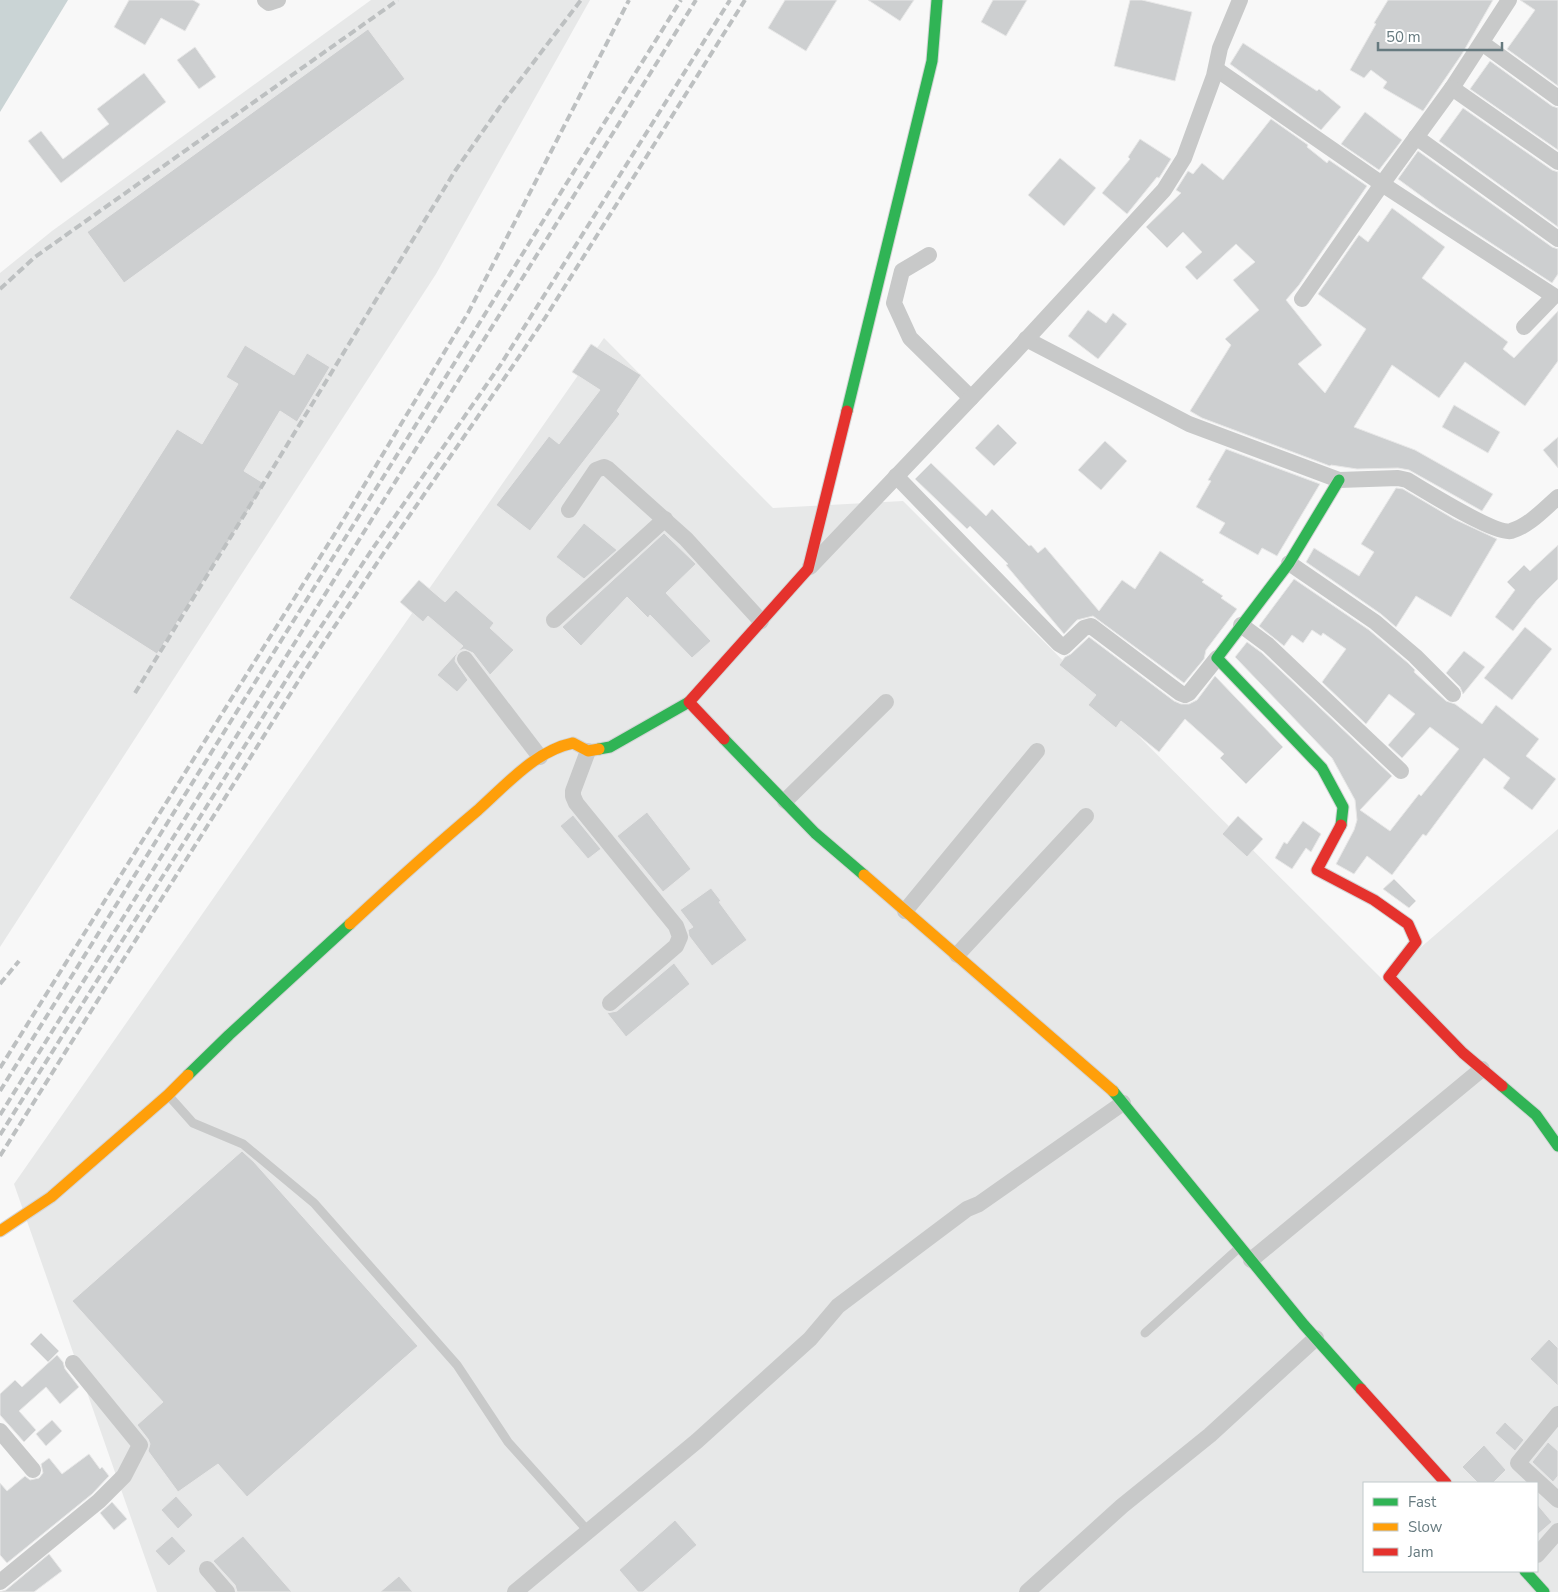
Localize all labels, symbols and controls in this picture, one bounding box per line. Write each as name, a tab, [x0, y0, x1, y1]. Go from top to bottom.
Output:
scale bar	[1378, 20, 1502, 52]
text: 50 m	[1386, 27, 1421, 47]
legend	[1363, 1482, 1538, 1572]
text: Fast	[1408, 1492, 1437, 1512]
text: Slow	[1408, 1517, 1443, 1537]
text: Jam	[1407, 1542, 1434, 1562]

